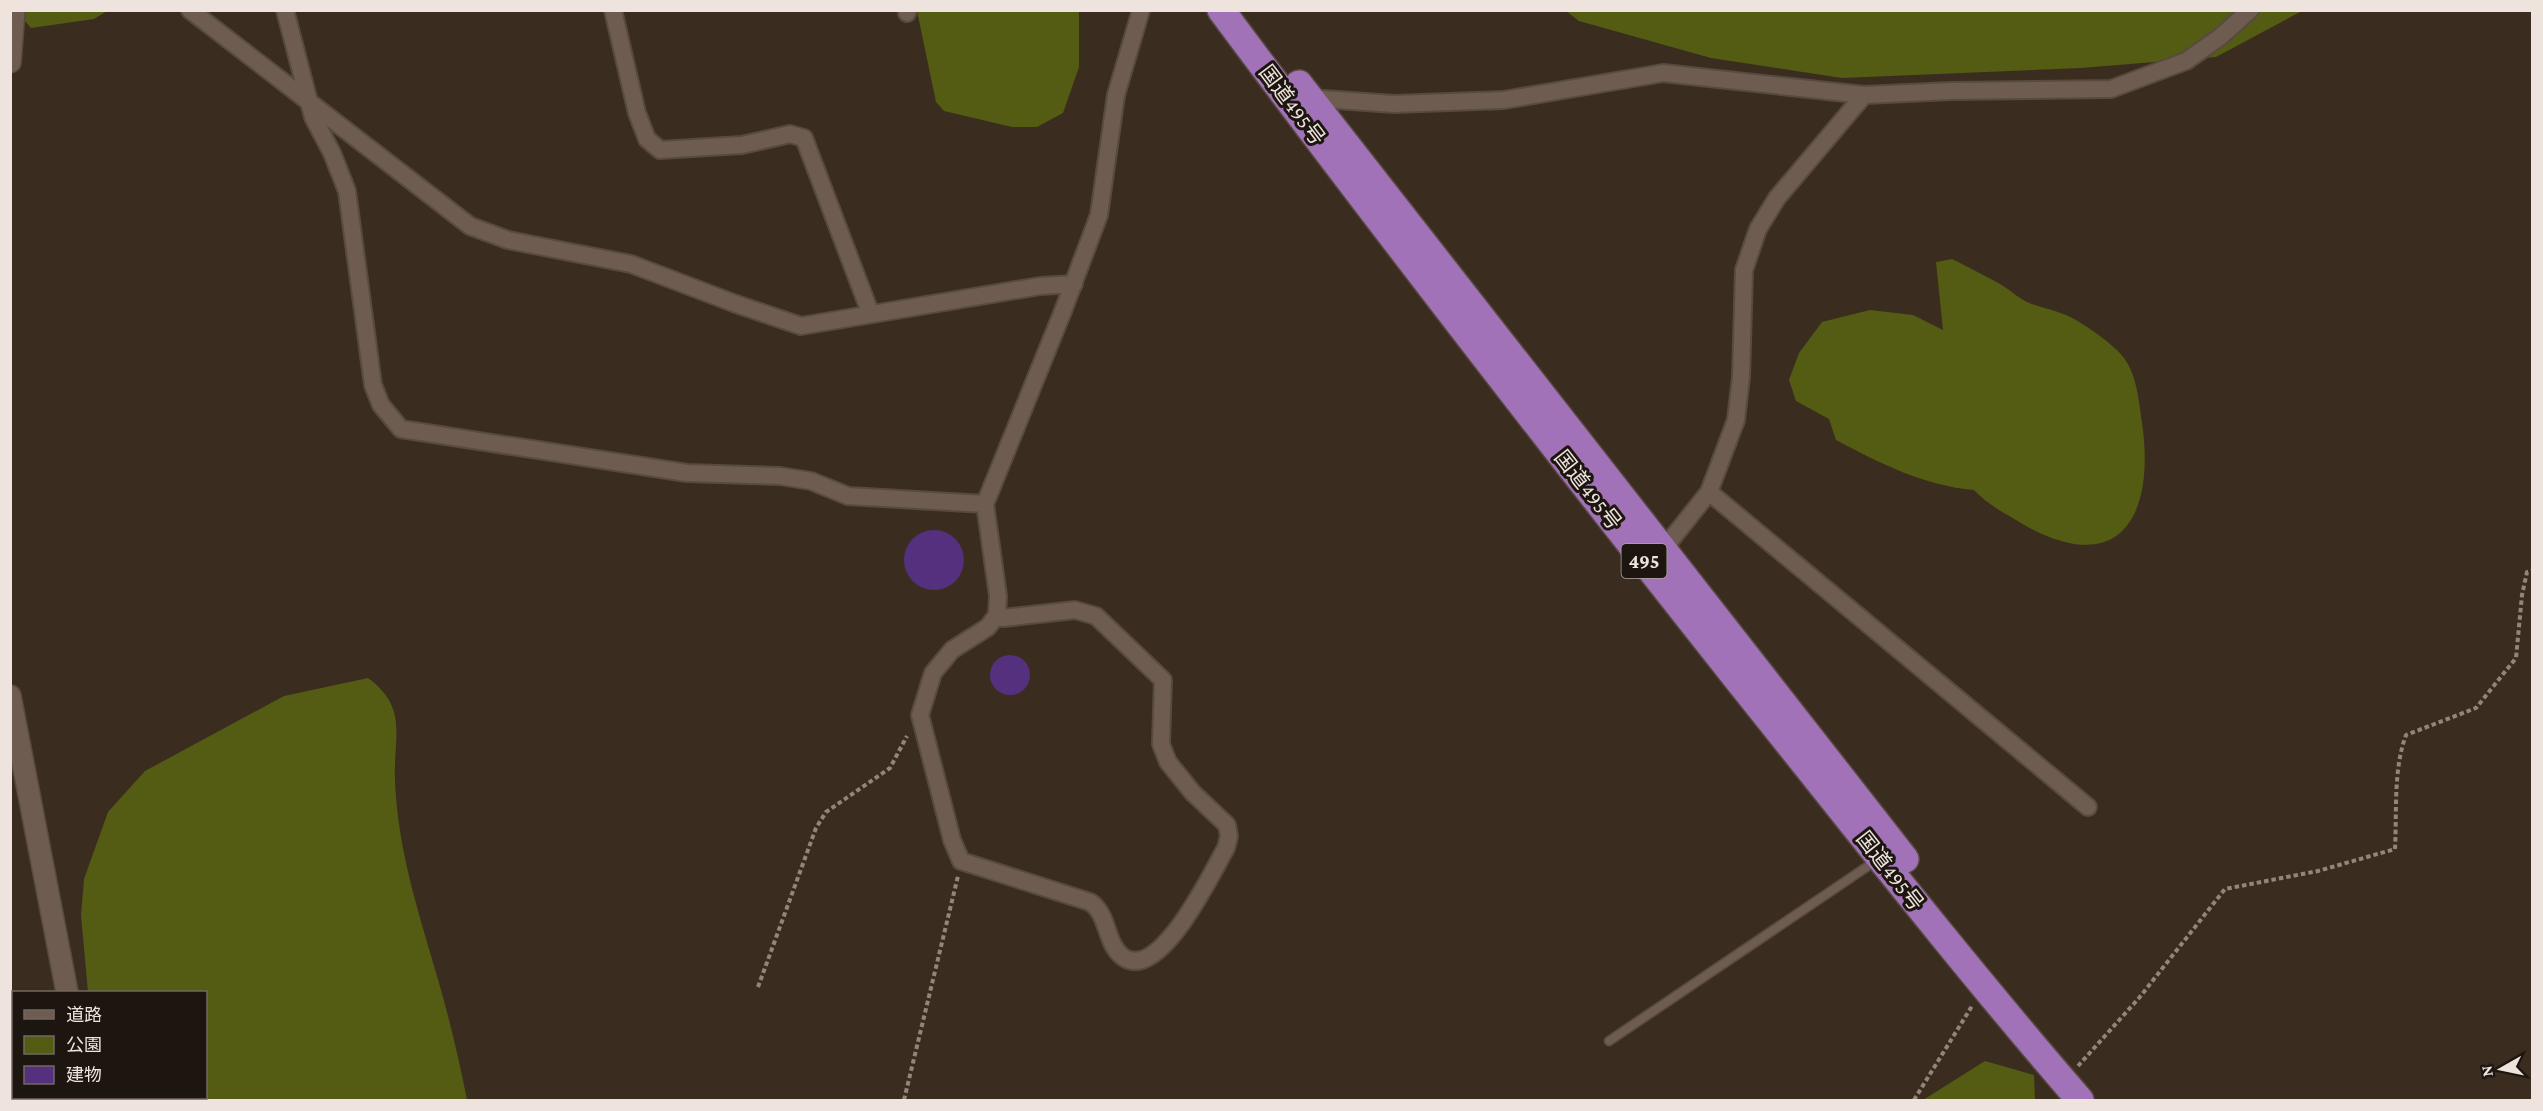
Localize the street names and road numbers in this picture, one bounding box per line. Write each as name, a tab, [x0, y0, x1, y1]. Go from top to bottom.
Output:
street label: 国道495号	[1254, 60, 1330, 150]
street label: 国道495号	[1550, 446, 1626, 534]
road number: 495	[1622, 544, 1666, 578]
street label: 国道495号	[1852, 827, 1928, 915]

